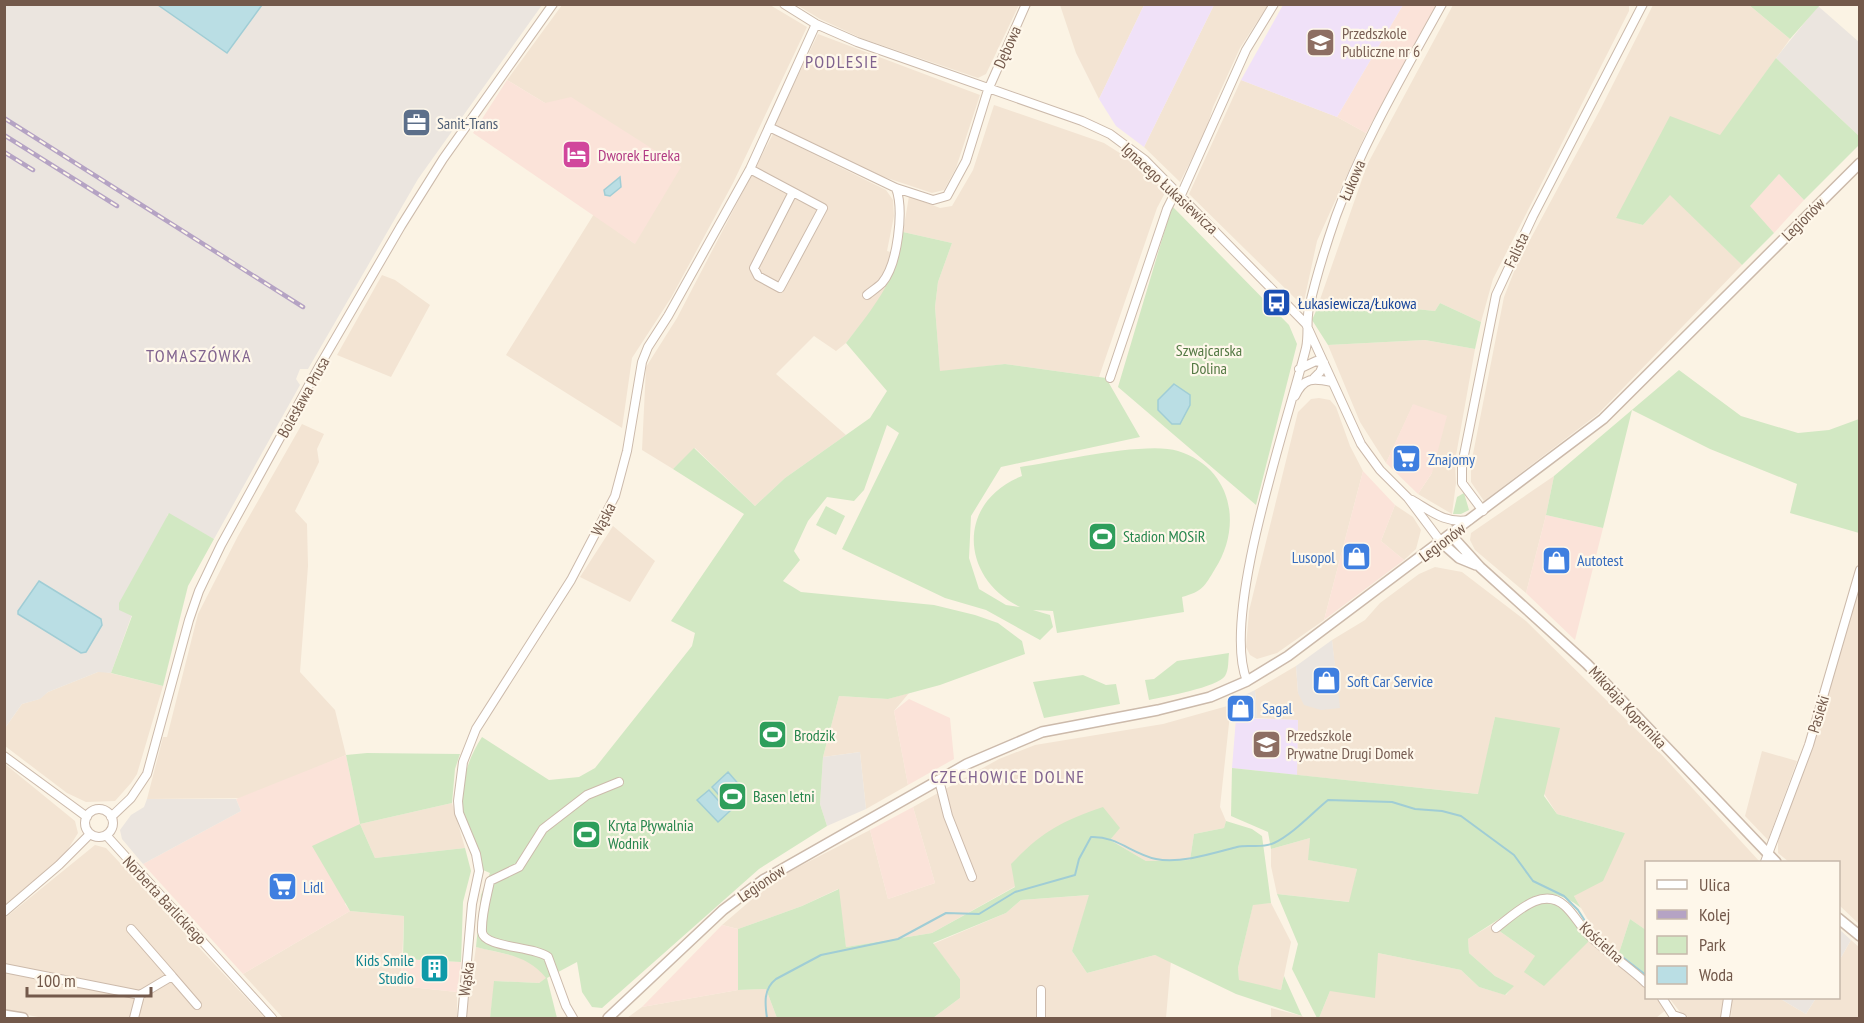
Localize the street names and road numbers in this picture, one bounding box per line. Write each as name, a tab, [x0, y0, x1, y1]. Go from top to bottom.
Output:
street label: Dębowa	[989, 23, 1025, 71]
street label: Ignacego Łukasiewicza	[1117, 138, 1223, 238]
street label: Łukowa	[1335, 157, 1369, 203]
street label: Legionów	[1777, 193, 1829, 245]
street label: Falista	[1499, 229, 1533, 271]
street label: Bolesława Prusa	[273, 353, 333, 441]
street label: Wąska	[586, 499, 620, 539]
street label: Legionów	[1415, 518, 1470, 566]
street label: Mikołaja Kopernika	[1585, 662, 1671, 752]
street label: Pasieki	[1803, 693, 1833, 735]
street label: Norberta Barlickiego	[119, 852, 211, 948]
street label: Legionów	[733, 860, 789, 906]
street label: Kościelna	[1576, 917, 1628, 967]
street label: Wąska	[454, 960, 478, 998]

